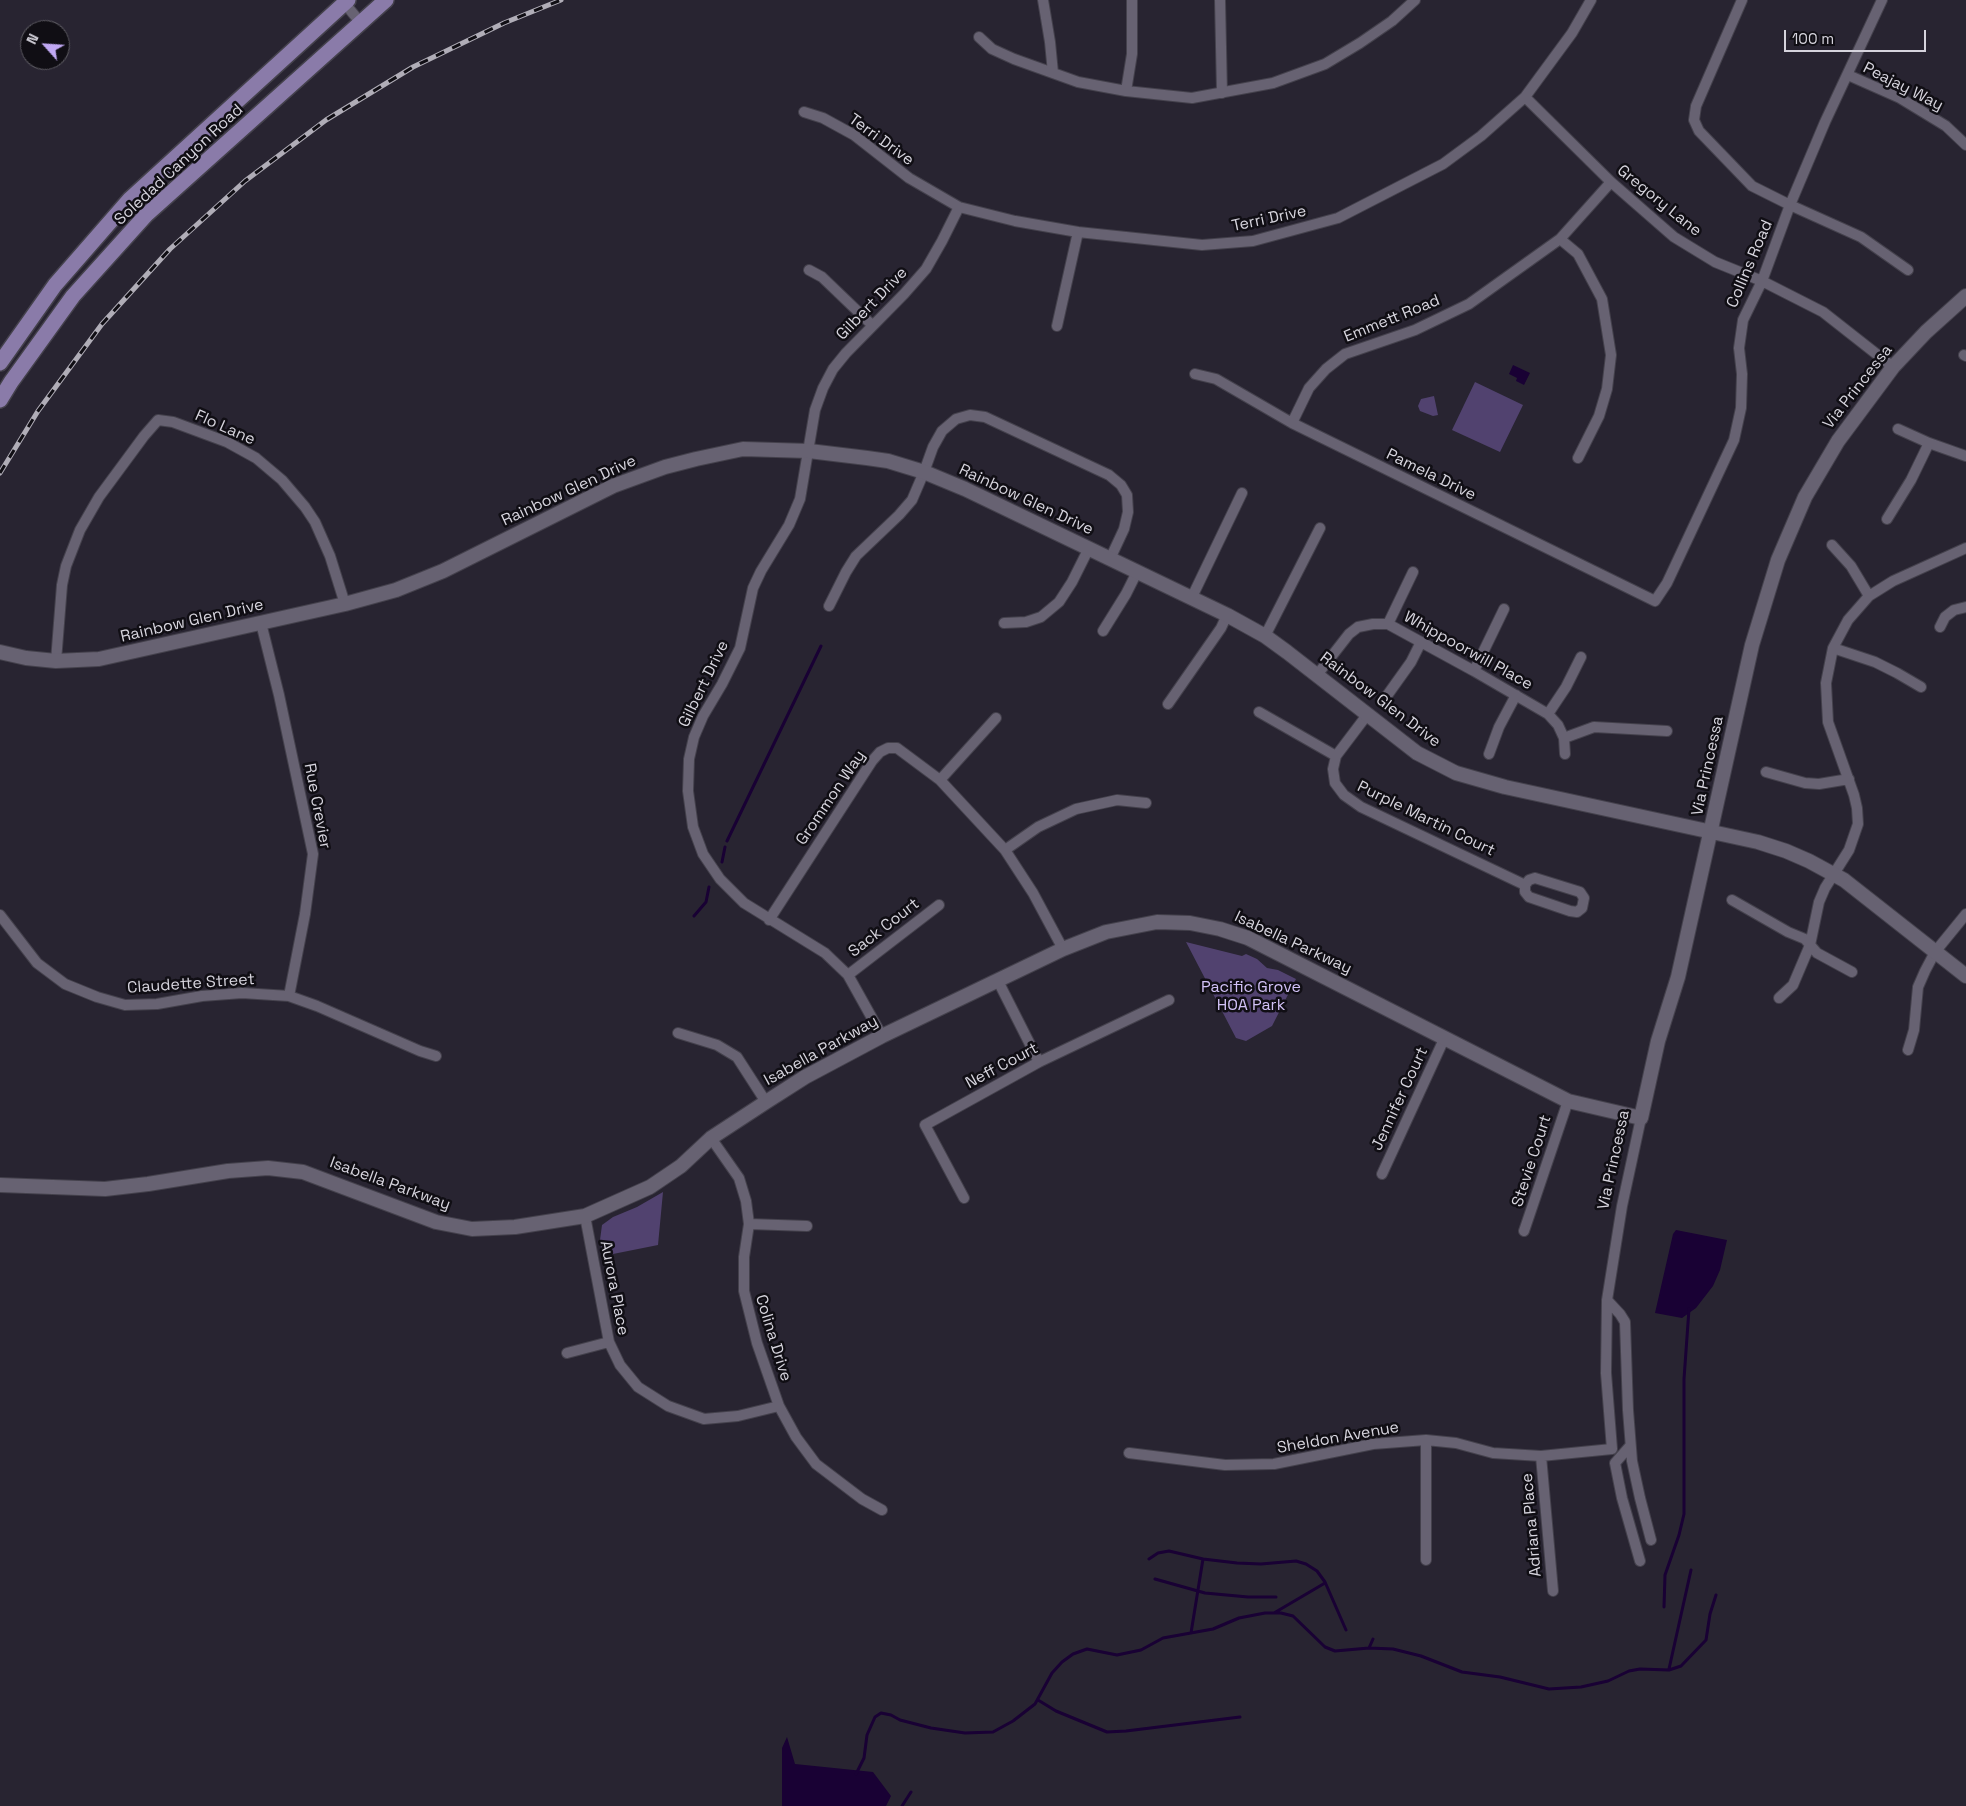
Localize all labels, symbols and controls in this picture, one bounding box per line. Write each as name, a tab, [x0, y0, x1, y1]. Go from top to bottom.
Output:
north arrow	[20, 20, 70, 70]
scale bar	[1786, 20, 1928, 52]
text: 100 m	[1792, 29, 1834, 48]
text: N	[22, 31, 43, 47]
street label: Peajay Way	[1860, 59, 1946, 115]
street label: Soledad Canyon Road	[111, 100, 247, 230]
street label: Terri Drive	[845, 110, 917, 170]
street label: Gregory Lane	[1613, 161, 1705, 241]
street label: Terri Drive	[1230, 202, 1308, 236]
street label: Collins Road	[1723, 217, 1777, 311]
street label: Gilbert Drive	[832, 264, 912, 344]
street label: Emmett Road	[1341, 291, 1443, 347]
street label: Via Princessa	[1819, 341, 1897, 433]
street label: Flo Lane	[192, 406, 258, 450]
street label: Pamela Drive	[1383, 445, 1479, 505]
street label: Rainbow Glen Drive	[499, 451, 639, 531]
street label: Rainbow Glen Drive	[956, 460, 1096, 540]
street label: Rainbow Glen Drive	[119, 595, 265, 647]
street label: Whippoorwill Place	[1400, 608, 1536, 694]
street label: Gilbert Drive	[675, 638, 733, 730]
street label: Rainbow Glen Drive	[1316, 648, 1444, 752]
street label: Via Princessa	[1688, 714, 1728, 818]
street label: Grommon Way	[792, 747, 870, 849]
street label: Rue Crevier	[299, 762, 335, 850]
street label: Purple Martin Court	[1354, 777, 1498, 861]
street label: Sack Court	[845, 894, 923, 962]
street label: Isabella Parkway	[1231, 907, 1355, 979]
street label: Claudette Street	[127, 970, 255, 998]
park label: Pacific Grove HOA Park	[1201, 978, 1301, 1016]
street label: Isabella Parkway	[761, 1012, 881, 1090]
street label: Neff Court	[962, 1039, 1042, 1093]
street label: Jennifer Court	[1368, 1044, 1432, 1154]
street label: Via Princessa	[1594, 1108, 1634, 1212]
street label: Stevie Court	[1508, 1113, 1556, 1209]
street label: Isabella Parkway	[327, 1153, 453, 1215]
street label: Aurora Place	[595, 1239, 633, 1337]
street label: Colina Drive	[751, 1292, 795, 1384]
street label: Sheldon Avenue	[1275, 1418, 1401, 1458]
street label: Adriana Place	[1518, 1472, 1546, 1578]

